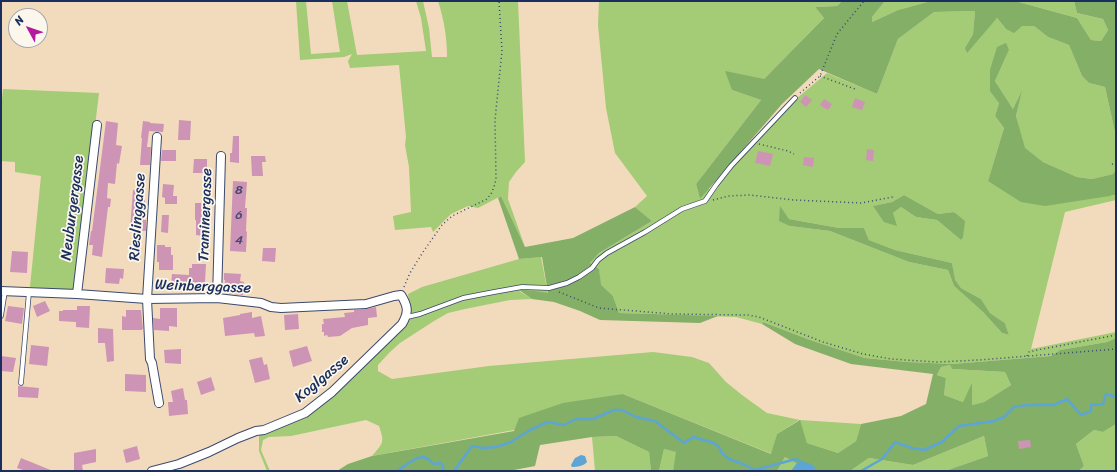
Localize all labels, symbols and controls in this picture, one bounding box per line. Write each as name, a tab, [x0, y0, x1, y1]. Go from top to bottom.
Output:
north arrow	[8, 8, 48, 48]
text: N	[9, 12, 29, 30]
street label: Neuburgergasse	[58, 155, 88, 261]
street label: Traminergasse	[195, 168, 217, 262]
street label: Rieslinggasse	[126, 173, 150, 261]
house number: 8	[235, 183, 243, 199]
house number: 6	[235, 208, 243, 224]
house number: 4	[235, 233, 243, 249]
street label: Weinberggasse	[155, 276, 251, 298]
street label: Koglgasse	[291, 351, 353, 407]

